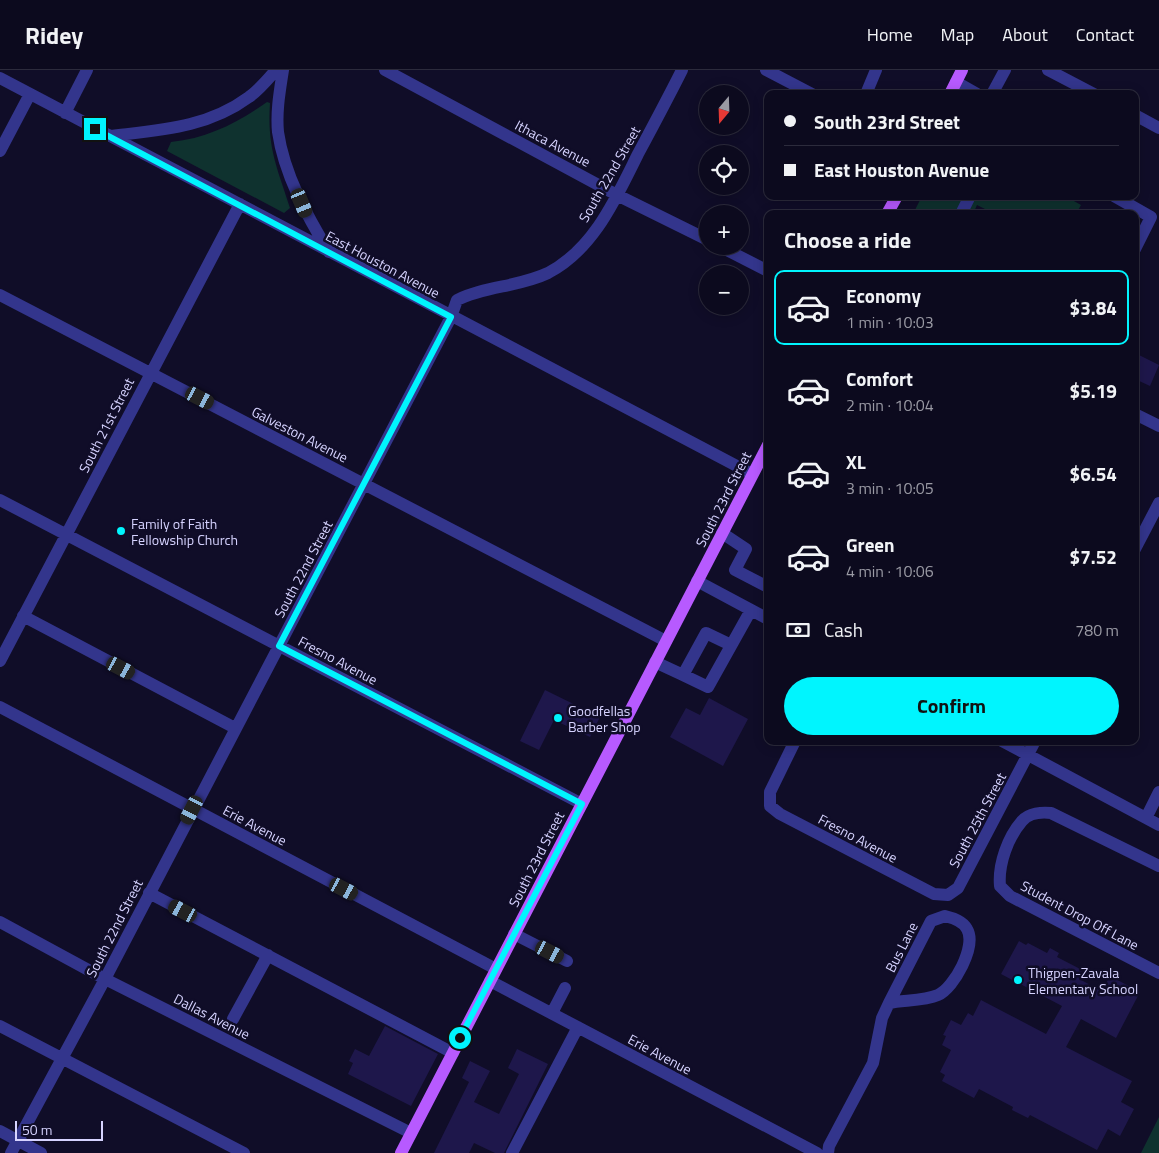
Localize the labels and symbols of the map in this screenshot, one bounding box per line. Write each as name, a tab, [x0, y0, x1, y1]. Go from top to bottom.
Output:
north arrow	[699, 85, 749, 135]
street label: Ithaca Avenue	[511, 114, 595, 172]
route end	[84, 118, 106, 140]
street label: South 22nd Street	[573, 122, 645, 226]
car	[289, 186, 314, 220]
street label: East Houston Avenue	[322, 225, 444, 303]
street label: South 21st Street	[73, 374, 139, 476]
car	[183, 385, 216, 411]
street label: Galveston Avenue	[248, 401, 352, 467]
street label: South 23rd Street	[690, 447, 756, 550]
place label: Family of Faith Fellowship Church	[131, 513, 238, 550]
street label: South 22nd Street	[268, 516, 338, 621]
marker: Family of Faith Fellowship Church	[115, 525, 127, 537]
street label: Fresno Avenue	[295, 630, 381, 690]
car	[104, 654, 137, 682]
place label: Goodfellas Barber Shop	[568, 700, 641, 737]
marker: Goodfellas Barber Shop	[552, 712, 564, 724]
street label: South 25th Street	[943, 769, 1011, 871]
car	[178, 793, 205, 827]
street label: Erie Avenue	[219, 799, 291, 851]
street label: South 23rd Street	[503, 807, 569, 910]
street label: Fresno Avenue	[815, 808, 901, 868]
street label: South 22nd Street	[80, 875, 148, 981]
car	[327, 875, 360, 903]
street label: Student Drop Off Lane	[1017, 875, 1143, 955]
car	[166, 897, 199, 925]
street label: Bus Lane	[879, 918, 923, 976]
car	[533, 939, 566, 965]
place label: Thigpen-Zavala Elementary School	[1028, 962, 1138, 999]
marker: Thigpen-Zavala Elementary School	[1012, 974, 1024, 986]
street label: Dallas Avenue	[170, 988, 254, 1044]
route start	[449, 1027, 471, 1049]
street label: Erie Avenue	[624, 1028, 696, 1080]
scale bar	[15, 1118, 102, 1141]

